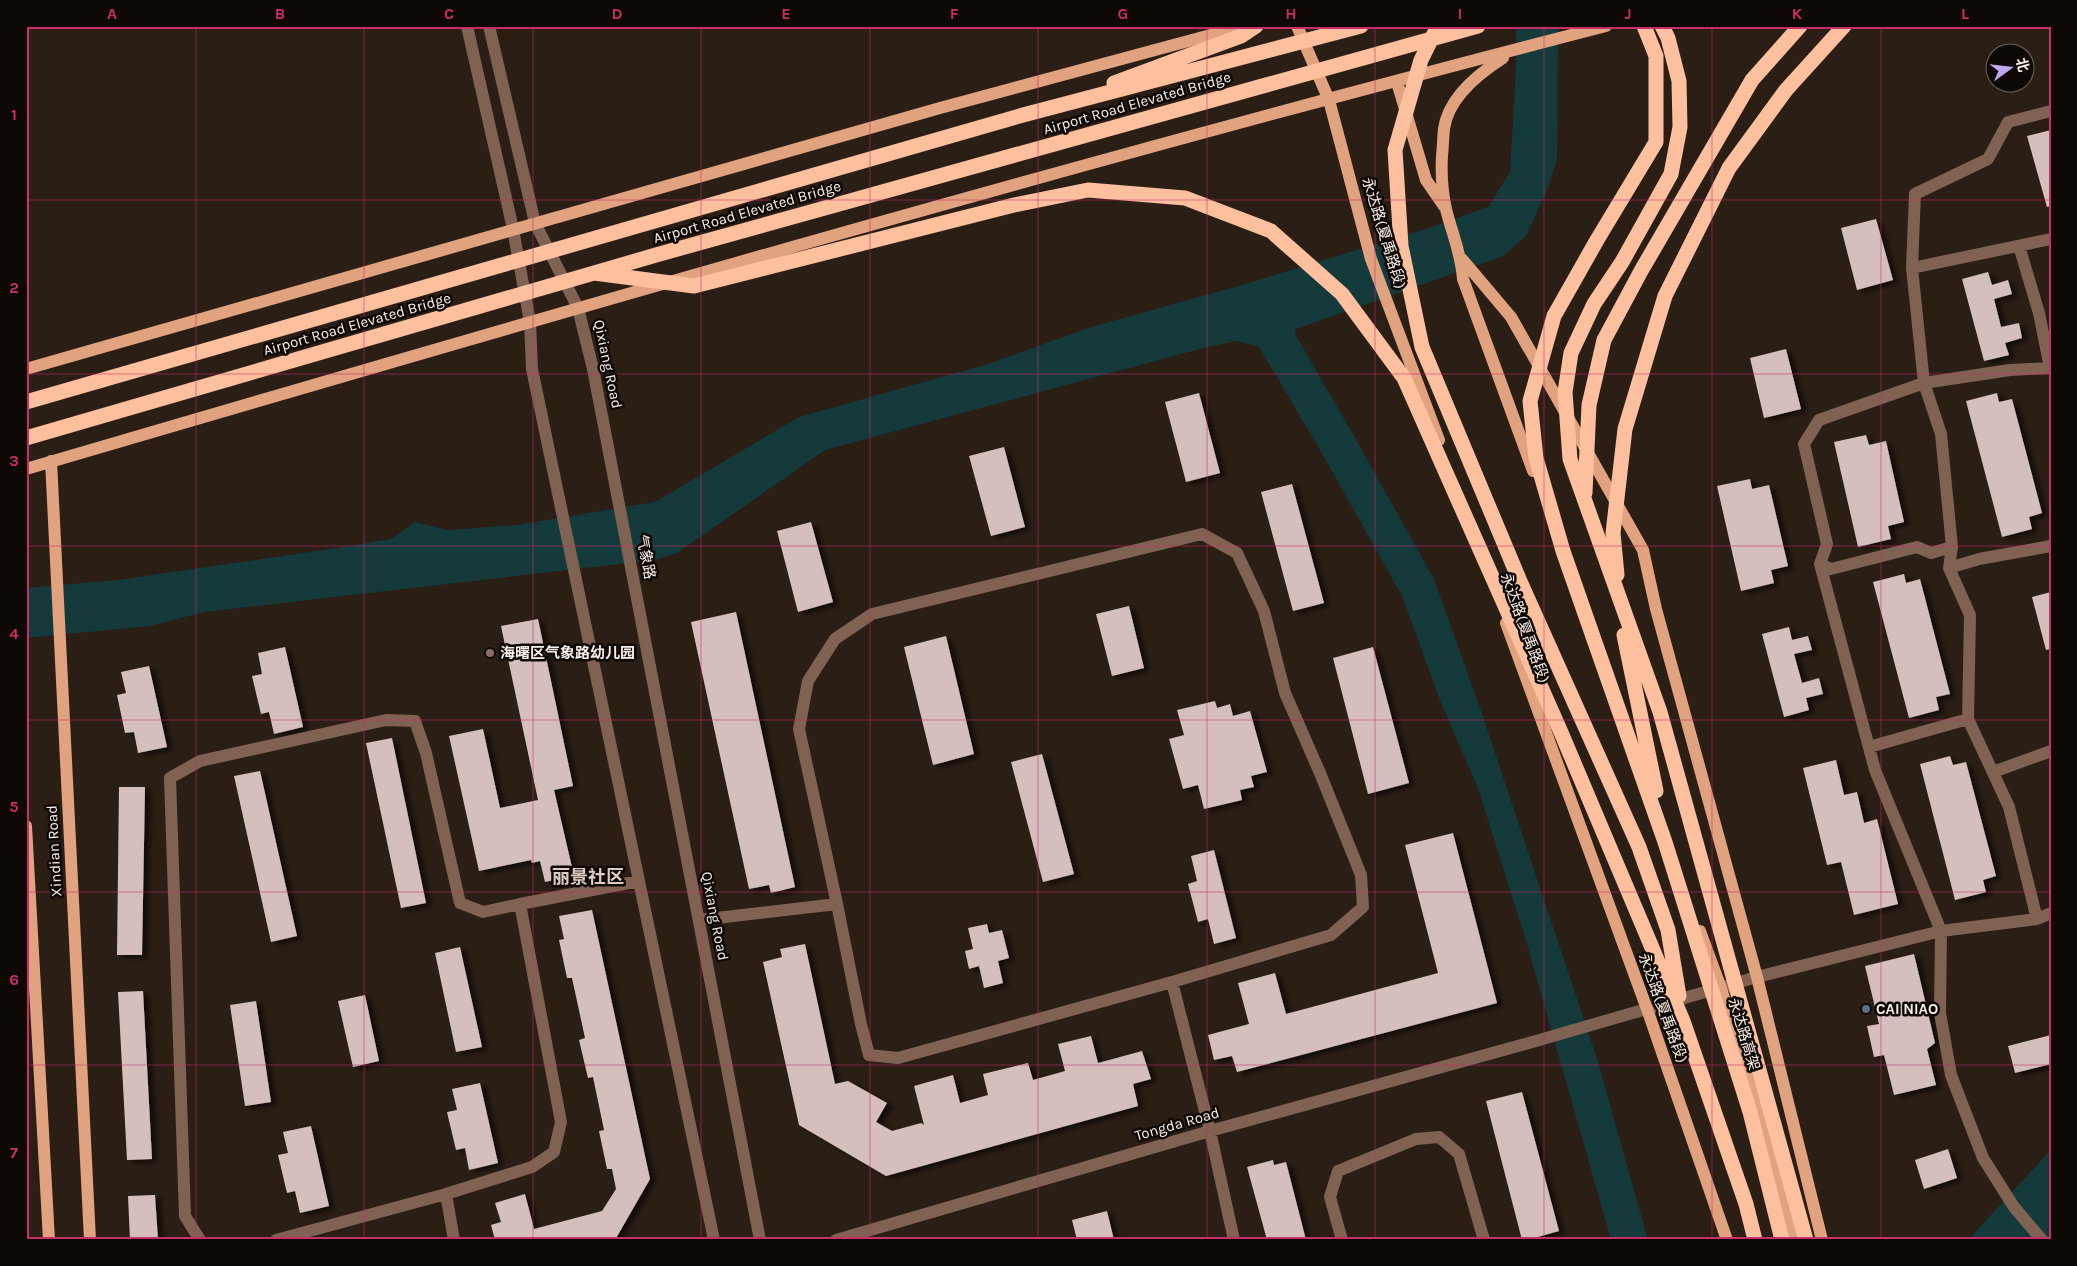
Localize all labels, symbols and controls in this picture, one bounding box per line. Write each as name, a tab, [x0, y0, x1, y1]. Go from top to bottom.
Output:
text: A	[107, 4, 117, 23]
text: B	[275, 4, 285, 23]
text: C	[444, 4, 454, 23]
text: D	[612, 4, 623, 23]
text: E	[781, 4, 791, 23]
text: F	[950, 4, 959, 23]
text: G	[1118, 4, 1128, 23]
text: H	[1285, 4, 1297, 23]
text: I	[1458, 4, 1462, 23]
text: J	[1624, 4, 1632, 23]
text: K	[1792, 4, 1803, 23]
text: L	[1961, 4, 1969, 23]
north arrow	[1984, 42, 2034, 92]
text: 北	[2012, 56, 2032, 74]
street label: Airport Road Elevated Bridge	[1041, 68, 1233, 138]
text: 1	[11, 105, 17, 124]
street label: 永达路(夏禹路段)	[1358, 175, 1410, 291]
street label: Airport Road Elevated Bridge	[651, 177, 843, 247]
text: 2	[9, 278, 19, 297]
street label: Airport Road Elevated Bridge	[261, 289, 453, 359]
street label: Qixiang Road	[590, 318, 626, 410]
text: 3	[9, 451, 19, 470]
street label: 气象路	[633, 533, 659, 581]
street label: 永达路(夏禹路段)	[1497, 571, 1553, 685]
text: 4	[9, 624, 19, 643]
place label: 海曙区气象路幼儿园	[500, 644, 635, 662]
marker: 海曙区气象路幼儿园	[484, 647, 496, 659]
text: 5	[9, 797, 19, 816]
street label: Xindian Road	[43, 805, 65, 897]
district label: 丽景社区	[552, 866, 624, 888]
street label: Qixiang Road	[698, 870, 732, 962]
street label: 永达路(夏禹路段)	[1635, 951, 1691, 1065]
text: 6	[9, 970, 19, 989]
street label: 永达路高架	[1724, 995, 1764, 1073]
place label: CAI NIAO	[1876, 1000, 1938, 1018]
marker: CAI NIAO	[1860, 1003, 1872, 1015]
street label: Tongda Road	[1133, 1103, 1221, 1145]
text: 7	[10, 1143, 18, 1162]

